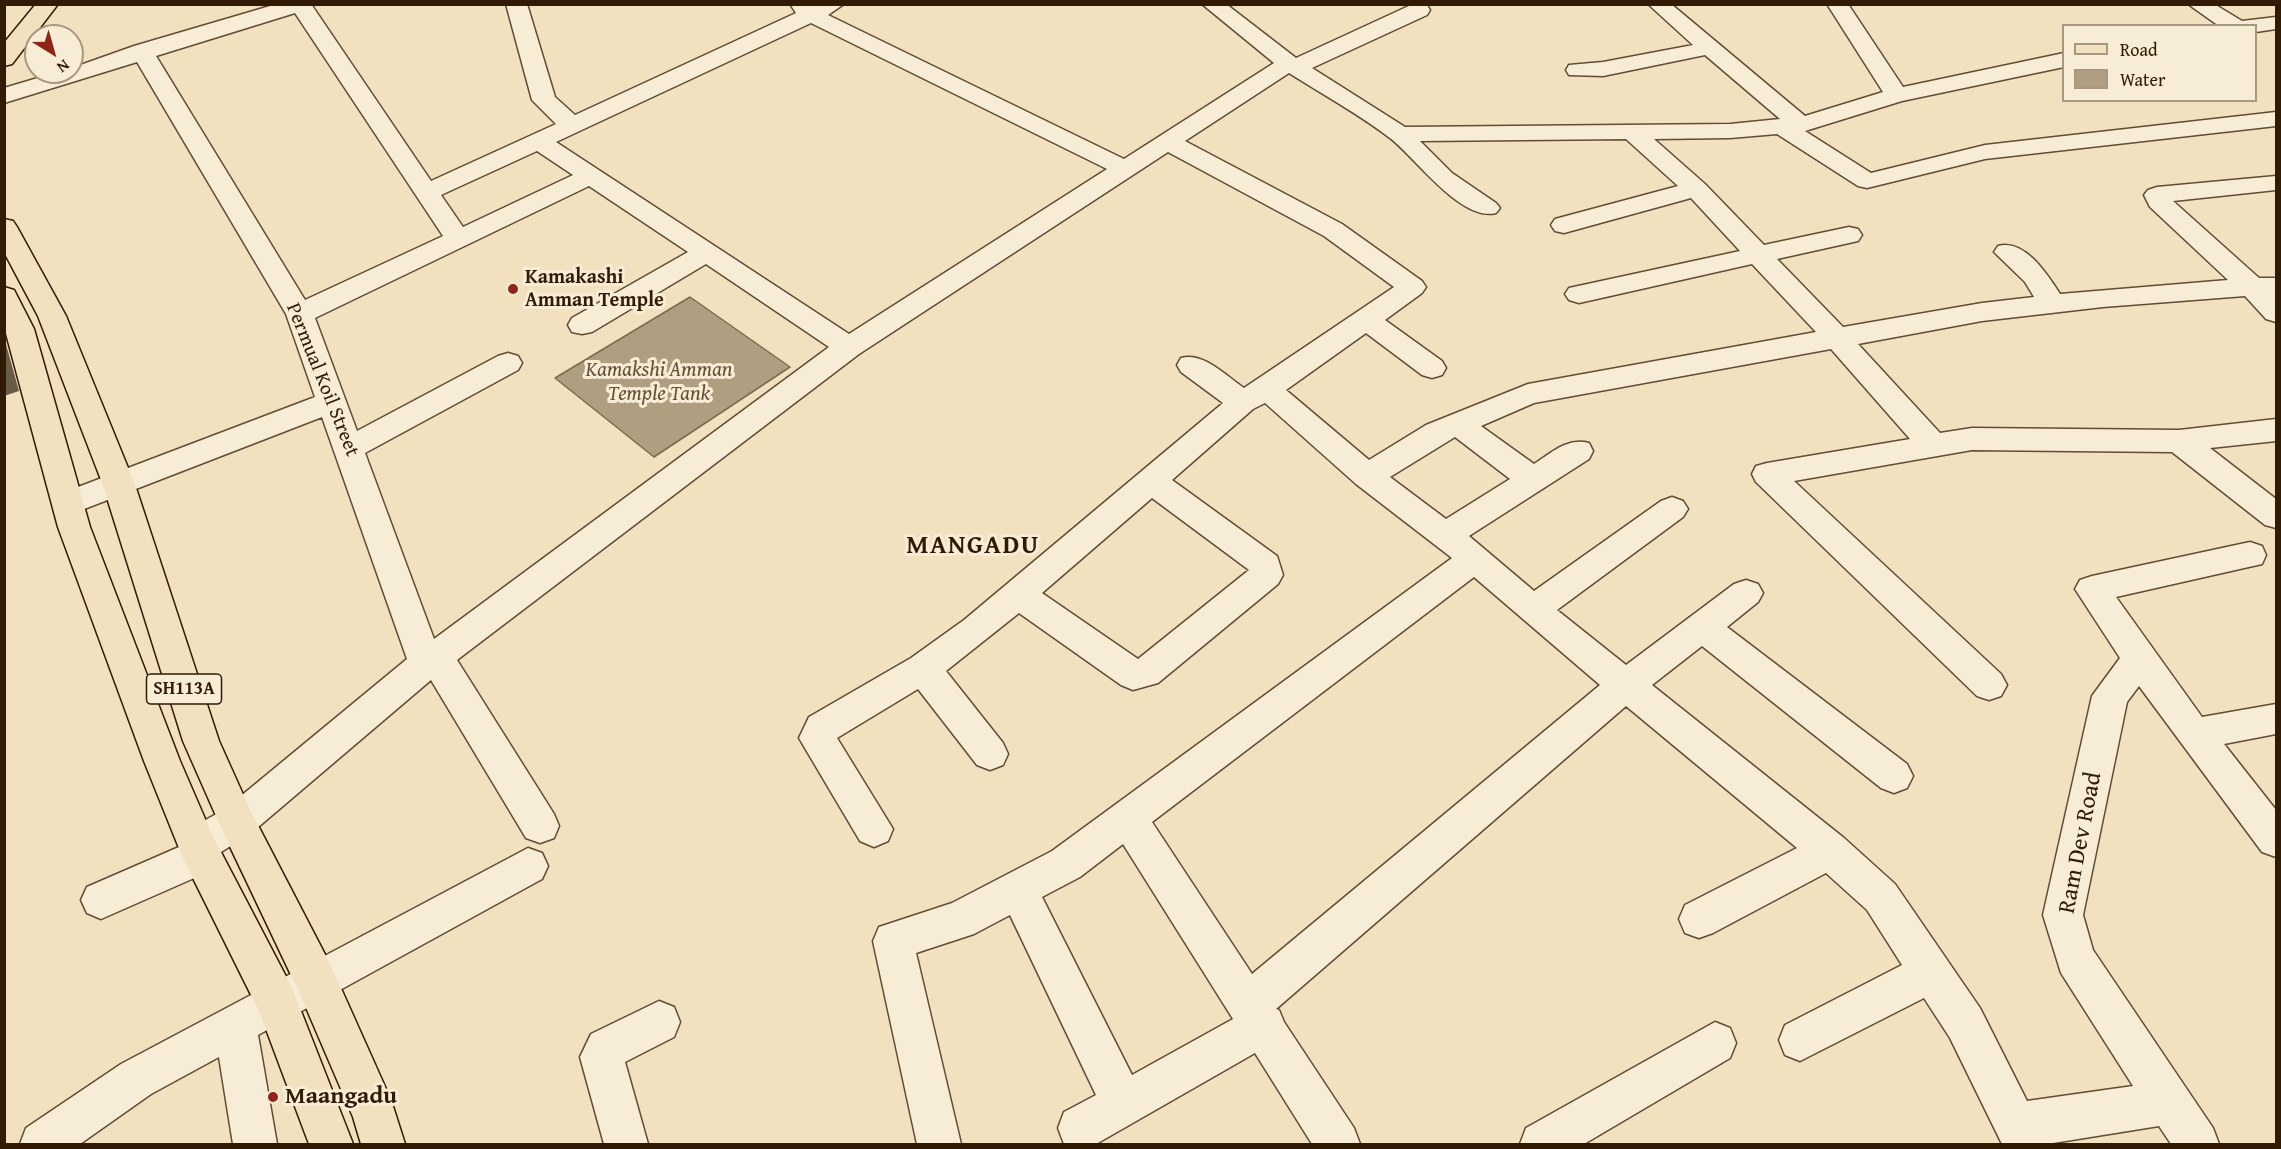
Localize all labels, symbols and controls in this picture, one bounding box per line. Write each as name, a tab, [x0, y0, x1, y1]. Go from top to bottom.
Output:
north arrow	[24, 24, 84, 84]
legend	[2062, 24, 2257, 102]
text: Road	[2120, 36, 2158, 63]
text: N	[52, 54, 75, 80]
text: Water	[2120, 66, 2165, 93]
place label: Kamakashi Amman Temple	[525, 266, 664, 313]
marker: Kamakashi Amman Temple	[506, 282, 520, 296]
street label: Permual Koil Street	[280, 300, 364, 460]
water label: Kamakshi Amman Temple Tank	[586, 358, 732, 408]
district label: MANGADU	[906, 530, 1040, 562]
road number: SH113A	[146, 674, 222, 704]
street label: Ram Dev Road	[2053, 770, 2109, 916]
place label: Maangadu	[285, 1083, 397, 1111]
marker: Maangadu	[266, 1090, 280, 1104]

